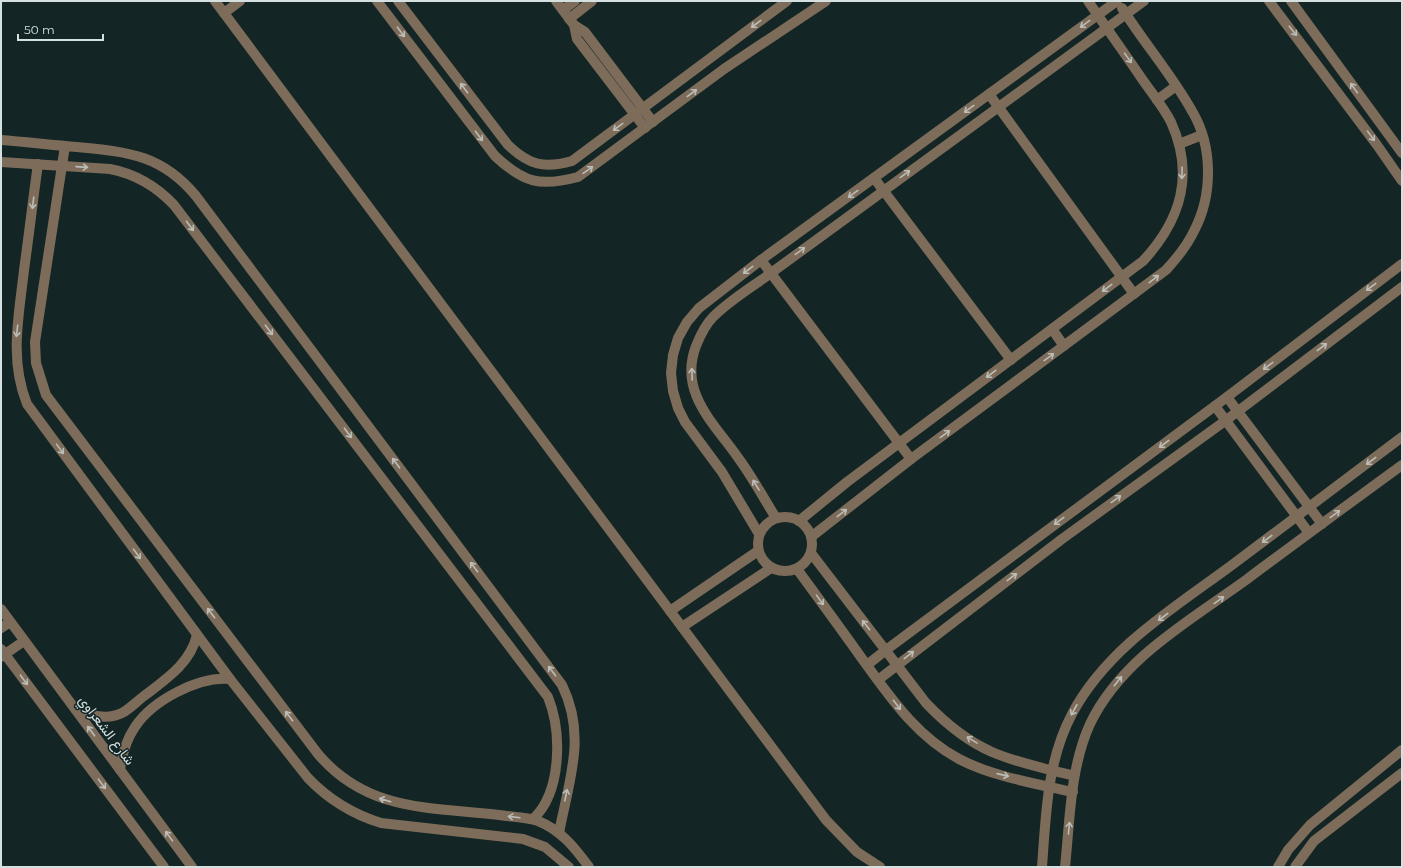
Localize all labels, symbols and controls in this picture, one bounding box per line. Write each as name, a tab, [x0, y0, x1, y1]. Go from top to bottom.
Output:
scale bar	[18, 16, 103, 42]
one-way arrow	[751, 20, 762, 28]
one-way arrow	[1080, 20, 1091, 28]
text: 50 m	[24, 22, 55, 37]
one-way arrow	[396, 26, 405, 37]
one-way arrow	[1289, 26, 1298, 37]
one-way arrow	[1124, 52, 1132, 63]
one-way arrow	[1350, 82, 1358, 93]
one-way arrow	[460, 83, 469, 94]
one-way arrow	[687, 89, 698, 97]
one-way arrow	[963, 104, 974, 113]
one-way arrow	[613, 123, 624, 131]
one-way arrow	[475, 130, 484, 141]
one-way arrow	[1367, 130, 1375, 141]
one-way arrow	[75, 163, 88, 170]
one-way arrow	[582, 166, 593, 174]
one-way arrow	[1178, 166, 1186, 179]
one-way arrow	[900, 170, 911, 179]
one-way arrow	[847, 189, 858, 198]
one-way arrow	[29, 196, 37, 209]
one-way arrow	[186, 221, 194, 232]
one-way arrow	[795, 247, 806, 255]
one-way arrow	[742, 266, 753, 275]
one-way arrow	[1148, 275, 1159, 284]
one-way arrow	[1366, 283, 1377, 292]
one-way arrow	[1101, 284, 1112, 292]
one-way arrow	[265, 324, 273, 335]
one-way arrow	[13, 325, 20, 338]
one-way arrow	[1317, 343, 1328, 351]
one-way arrow	[1044, 353, 1055, 361]
one-way arrow	[1262, 362, 1273, 370]
one-way arrow	[689, 368, 696, 381]
one-way arrow	[986, 370, 997, 378]
one-way arrow	[344, 427, 352, 438]
one-way arrow	[939, 430, 950, 438]
one-way arrow	[1158, 440, 1169, 449]
one-way arrow	[56, 443, 64, 454]
one-way arrow	[392, 457, 400, 468]
one-way arrow	[1365, 457, 1376, 465]
one-way arrow	[751, 479, 759, 491]
one-way arrow	[1111, 495, 1122, 503]
one-way arrow	[836, 509, 847, 517]
one-way arrow	[1329, 510, 1340, 519]
one-way arrow	[1054, 517, 1065, 525]
one-way arrow	[1261, 535, 1272, 543]
one-way arrow	[133, 548, 141, 559]
one-way arrow	[470, 562, 478, 573]
one-way arrow	[1006, 572, 1017, 581]
one-way arrow	[816, 595, 824, 606]
one-way arrow	[1213, 595, 1224, 604]
one-way arrow	[207, 607, 215, 618]
one-way arrow	[1157, 613, 1168, 621]
one-way arrow	[862, 619, 871, 630]
one-way arrow	[903, 651, 914, 660]
one-way arrow	[548, 666, 556, 677]
one-way arrow	[20, 675, 29, 686]
one-way arrow	[1114, 676, 1122, 687]
street label: شارع الشعراوي	[73, 692, 139, 770]
one-way arrow	[892, 700, 901, 711]
one-way arrow	[1070, 704, 1078, 716]
one-way arrow	[285, 711, 294, 722]
one-way arrow	[87, 726, 96, 737]
one-way arrow	[966, 736, 978, 744]
one-way arrow	[996, 772, 1009, 780]
one-way arrow	[98, 779, 106, 790]
one-way arrow	[563, 788, 571, 801]
one-way arrow	[379, 796, 392, 803]
one-way arrow	[508, 813, 521, 821]
one-way arrow	[1065, 822, 1073, 835]
one-way arrow	[165, 830, 173, 841]

